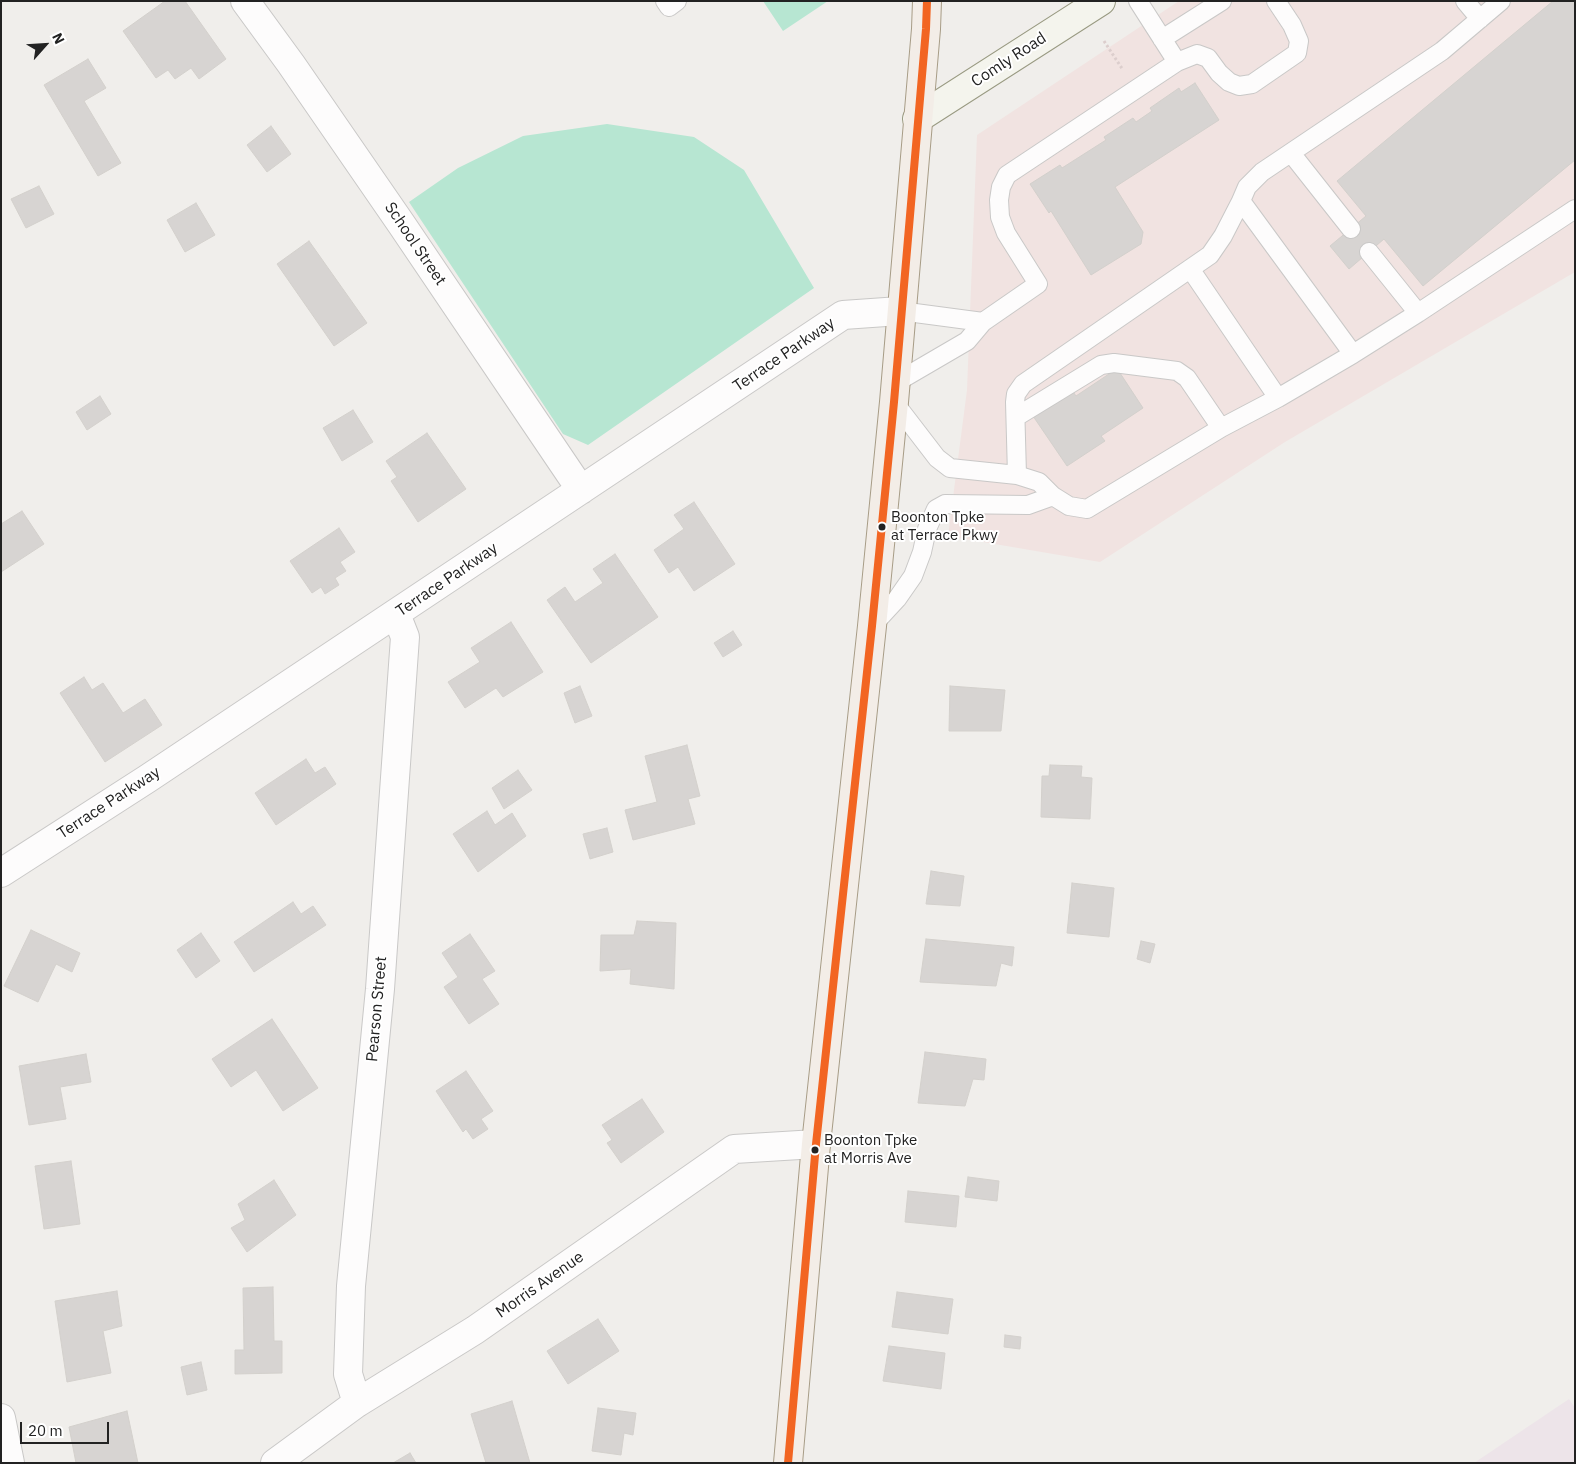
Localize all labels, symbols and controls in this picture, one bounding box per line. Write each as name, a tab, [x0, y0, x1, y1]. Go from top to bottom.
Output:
north arrow	[20, 20, 70, 70]
street label: Comly Road	[968, 29, 1050, 91]
text: N	[48, 30, 69, 47]
street label: School Street	[380, 199, 450, 289]
street label: Terrace Parkway	[729, 314, 839, 396]
place label: Boonton Tpke at Terrace Pkwy	[891, 509, 998, 544]
marker: Boonton Tpke at Terrace Pkwy	[877, 522, 887, 532]
street label: Terrace Parkway	[392, 539, 502, 621]
street label: Terrace Parkway	[54, 763, 164, 843]
street label: Pearson Street	[363, 955, 391, 1063]
place label: Boonton Tpke at Morris Ave	[824, 1132, 917, 1167]
marker: Boonton Tpke at Morris Ave	[810, 1145, 820, 1155]
street label: Morris Avenue	[492, 1248, 588, 1322]
scale bar	[22, 1412, 111, 1444]
text: 20 m	[28, 1421, 63, 1440]

